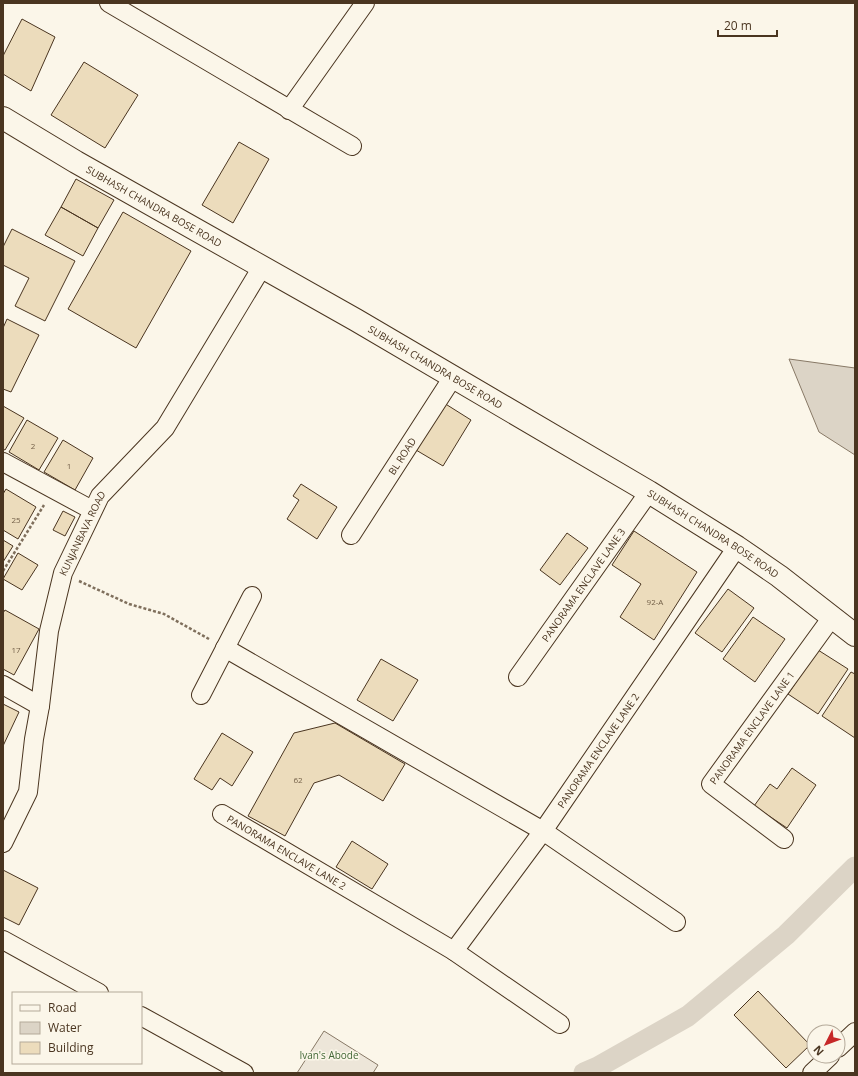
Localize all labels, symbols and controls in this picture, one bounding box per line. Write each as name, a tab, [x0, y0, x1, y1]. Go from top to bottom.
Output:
scale bar	[718, 12, 777, 38]
text: 20 m	[724, 17, 752, 34]
street label: SUBHASH CHANDRA BOSE ROAD	[84, 162, 225, 250]
street label: SUBHASH CHANDRA BOSE ROAD	[366, 322, 505, 412]
street label: BL ROAD	[385, 435, 419, 477]
house number: 2	[31, 440, 36, 451]
house number: 1	[67, 460, 71, 471]
street label: SUBHASH CHANDRA BOSE ROAD	[645, 486, 782, 581]
street label: KUNJANBAVA ROAD	[56, 488, 109, 578]
house number: 25	[11, 514, 21, 525]
street label: PANORAMA ENCLAVE LANE 3	[538, 525, 629, 644]
house number: 92-A	[647, 596, 664, 607]
house number: 17	[11, 644, 21, 655]
street label: PANORAMA ENCLAVE LANE 1	[706, 668, 797, 787]
street label: PANORAMA ENCLAVE LANE 2	[554, 690, 642, 811]
house number: 62	[293, 774, 303, 785]
street label: PANORAMA ENCLAVE LANE 2	[224, 811, 349, 893]
legend	[12, 992, 142, 1064]
text: Road	[48, 999, 77, 1016]
text: Water	[48, 1019, 82, 1036]
north arrow	[806, 1024, 846, 1064]
text: Building	[48, 1039, 94, 1056]
text: N	[810, 1043, 827, 1059]
park label: Ivan's Abode	[299, 1048, 359, 1062]

